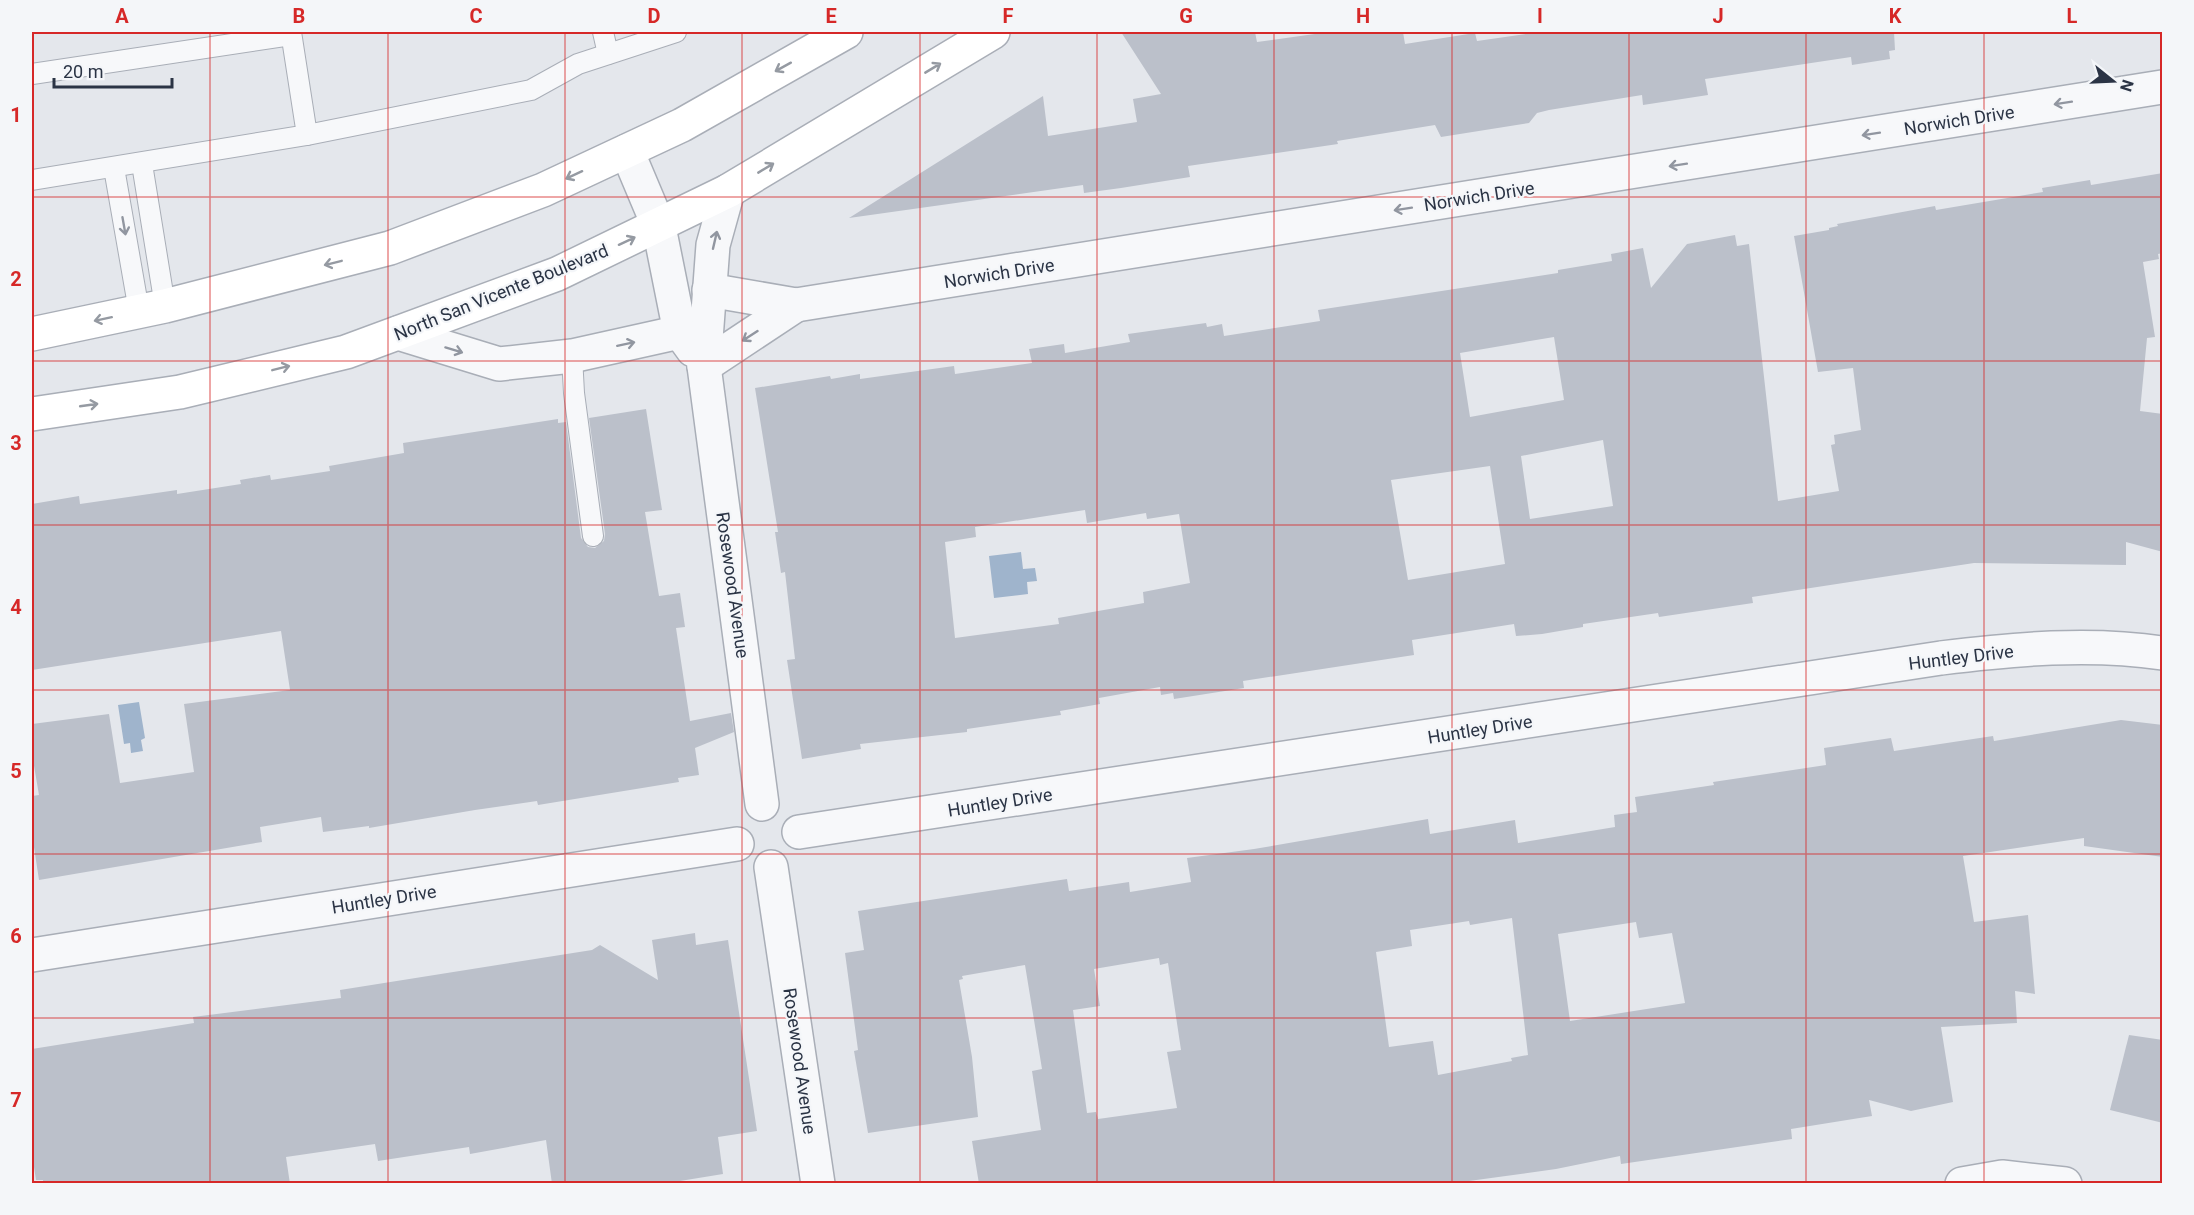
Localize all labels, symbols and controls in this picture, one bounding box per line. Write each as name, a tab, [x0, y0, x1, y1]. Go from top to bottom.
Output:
text: A	[115, 4, 129, 28]
text: B	[293, 4, 305, 28]
text: C	[469, 4, 483, 28]
text: D	[648, 4, 661, 28]
text: E	[825, 4, 837, 28]
text: F	[1003, 4, 1014, 28]
text: G	[1179, 4, 1193, 28]
text: H	[1356, 4, 1370, 28]
text: I	[1537, 4, 1543, 28]
text: J	[1712, 4, 1724, 28]
text: K	[1889, 4, 1902, 28]
text: L	[2067, 4, 2078, 28]
scale bar	[54, 51, 172, 89]
north arrow	[2083, 51, 2143, 111]
text: 20 m	[63, 61, 103, 82]
one-way arrow	[924, 61, 941, 73]
one-way arrow	[775, 62, 792, 74]
text: N	[2116, 77, 2138, 94]
one-way arrow	[2054, 98, 2074, 109]
street label: Norwich Drive	[1902, 101, 2016, 139]
text: 1	[10, 103, 22, 127]
one-way arrow	[1861, 129, 1881, 140]
one-way arrow	[1669, 159, 1688, 170]
one-way arrow	[757, 162, 774, 174]
one-way arrow	[565, 170, 583, 182]
street label: Norwich Drive	[1422, 177, 1536, 215]
one-way arrow	[1393, 203, 1413, 214]
one-way arrow	[119, 215, 130, 235]
one-way arrow	[709, 231, 721, 250]
one-way arrow	[618, 235, 636, 247]
street label: North San Vicente Boulevard	[391, 239, 611, 345]
street label: Norwich Drive	[942, 254, 1056, 292]
one-way arrow	[324, 258, 343, 269]
text: 2	[10, 267, 22, 291]
one-way arrow	[93, 314, 113, 325]
one-way arrow	[742, 330, 759, 342]
one-way arrow	[616, 338, 635, 349]
one-way arrow	[444, 345, 463, 356]
one-way arrow	[271, 361, 290, 373]
one-way arrow	[79, 400, 99, 411]
text: 3	[10, 431, 22, 455]
street label: Rosewood Avenue	[712, 510, 754, 660]
text: 4	[10, 595, 22, 619]
street label: Huntley Drive	[1907, 640, 2015, 674]
street label: Huntley Drive	[1426, 710, 1534, 748]
text: 5	[10, 759, 22, 783]
street label: Huntley Drive	[946, 783, 1054, 821]
street label: Huntley Drive	[330, 880, 438, 918]
text: 6	[10, 924, 22, 948]
street label: Rosewood Avenue	[779, 986, 821, 1136]
text: 7	[10, 1088, 22, 1112]

